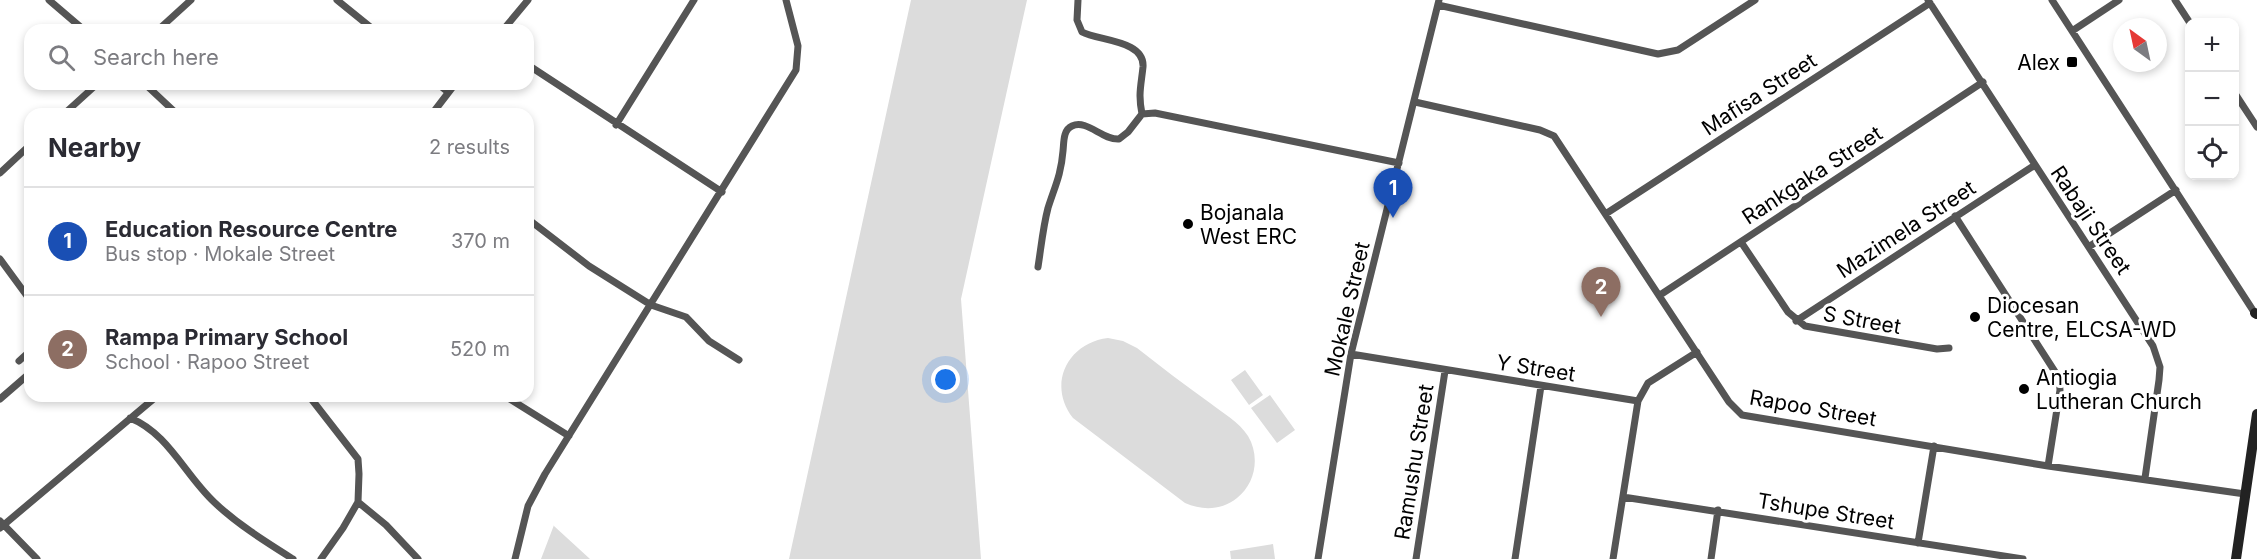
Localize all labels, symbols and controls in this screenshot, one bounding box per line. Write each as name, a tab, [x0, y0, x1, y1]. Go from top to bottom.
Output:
north arrow	[2113, 18, 2167, 72]
map controls	[2185, 18, 2239, 180]
button: +	[2185, 18, 2239, 72]
search box	[24, 24, 534, 90]
icon: search	[45, 41, 78, 74]
text: Search here	[93, 44, 219, 70]
street label: Mafisa Street	[1697, 48, 1821, 140]
place label: Alex	[2017, 50, 2060, 75]
marker: Alex	[2065, 55, 2079, 69]
button: −	[2185, 72, 2239, 126]
street label: Rankgaka Street	[1737, 120, 1887, 230]
button: locate	[2185, 126, 2239, 180]
text: Nearby	[48, 132, 141, 163]
text: 2 results	[429, 135, 510, 159]
street label: Rabaji Street	[2046, 161, 2136, 279]
pin: 1	[1374, 168, 1412, 218]
street label: Mazimela Street	[1832, 175, 1980, 283]
place label: Bojanala West ERC	[1200, 200, 1297, 249]
text: Education Resource Centre	[105, 216, 397, 242]
marker: Bojanala West ERC	[1181, 217, 1195, 231]
text: 1	[63, 229, 72, 253]
text: 370 m	[451, 229, 510, 253]
street label: Mokale Street	[1319, 239, 1375, 379]
text: Bus stop · Mokale Street	[105, 242, 335, 266]
pin: 2	[1582, 268, 1620, 317]
place label: Diocesan Centre, ELCSA-WD	[1987, 293, 2177, 342]
street label: S Street	[1821, 301, 1903, 339]
marker: Diocesan Centre, ELCSA-WD	[1968, 310, 1982, 324]
text: Rampa Primary School	[105, 324, 348, 350]
text: 2	[61, 337, 74, 361]
text: 520 m	[450, 337, 510, 361]
street label: Y Street	[1495, 349, 1577, 387]
text: School · Rapoo Street	[105, 350, 309, 374]
your location	[931, 365, 960, 394]
place label: Antiogia Lutheran Church	[2036, 365, 2202, 414]
street label: Ramushu Street	[1389, 382, 1439, 542]
marker: Antiogia Lutheran Church	[2017, 382, 2031, 396]
street label: Rapoo Street	[1748, 385, 1879, 431]
street label: Tshupe Street	[1756, 488, 1896, 534]

